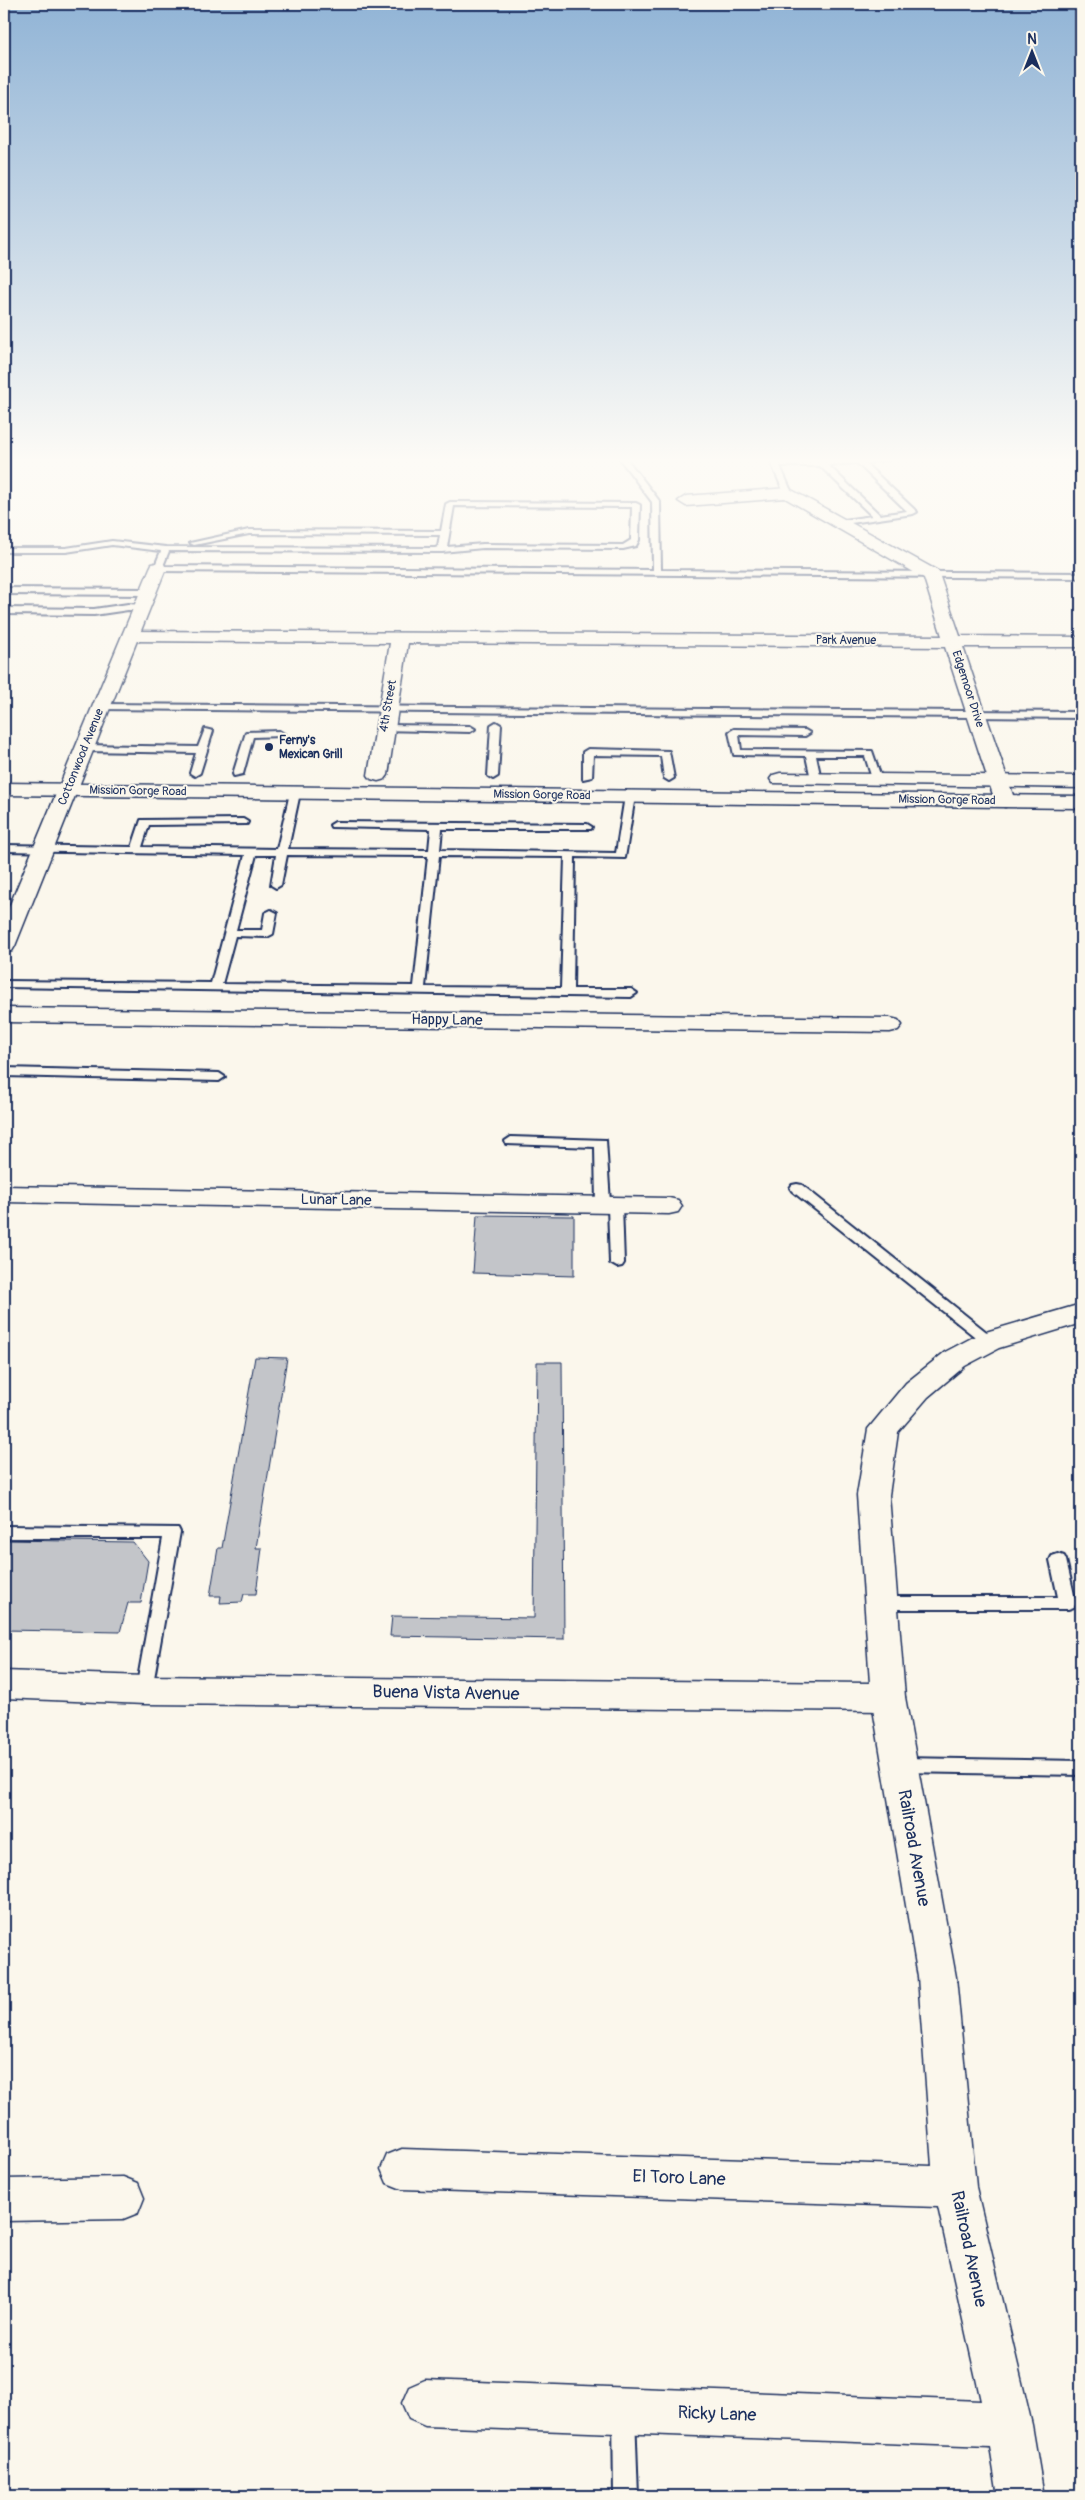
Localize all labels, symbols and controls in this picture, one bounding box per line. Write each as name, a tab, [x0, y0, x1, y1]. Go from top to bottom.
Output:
north arrow	[1008, 28, 1058, 78]
text: N	[1027, 31, 1037, 48]
street label: Park Avenue	[816, 633, 876, 648]
street label: Edgemoor Drive	[949, 649, 988, 729]
street label: 4th Street	[376, 679, 400, 733]
street label: Cottonwood Avenue	[55, 706, 107, 808]
place label: Ferny's Mexican Grill	[279, 733, 343, 762]
marker: Ferny's Mexican Grill	[263, 741, 275, 753]
street label: Mission Gorge Road	[89, 783, 187, 799]
street label: Mission Gorge Road	[493, 787, 591, 803]
street label: Mission Gorge Road	[898, 792, 996, 808]
street label: Happy Lane	[411, 1010, 483, 1030]
street label: Lunar Lane	[300, 1190, 372, 1210]
street label: Buena Vista Avenue	[372, 1680, 520, 1706]
street label: Railroad Avenue	[892, 1788, 936, 1908]
street label: El Toro Lane	[632, 2165, 726, 2191]
street label: Railroad Avenue	[945, 2189, 993, 2309]
street label: Ricky Lane	[677, 2401, 757, 2427]

